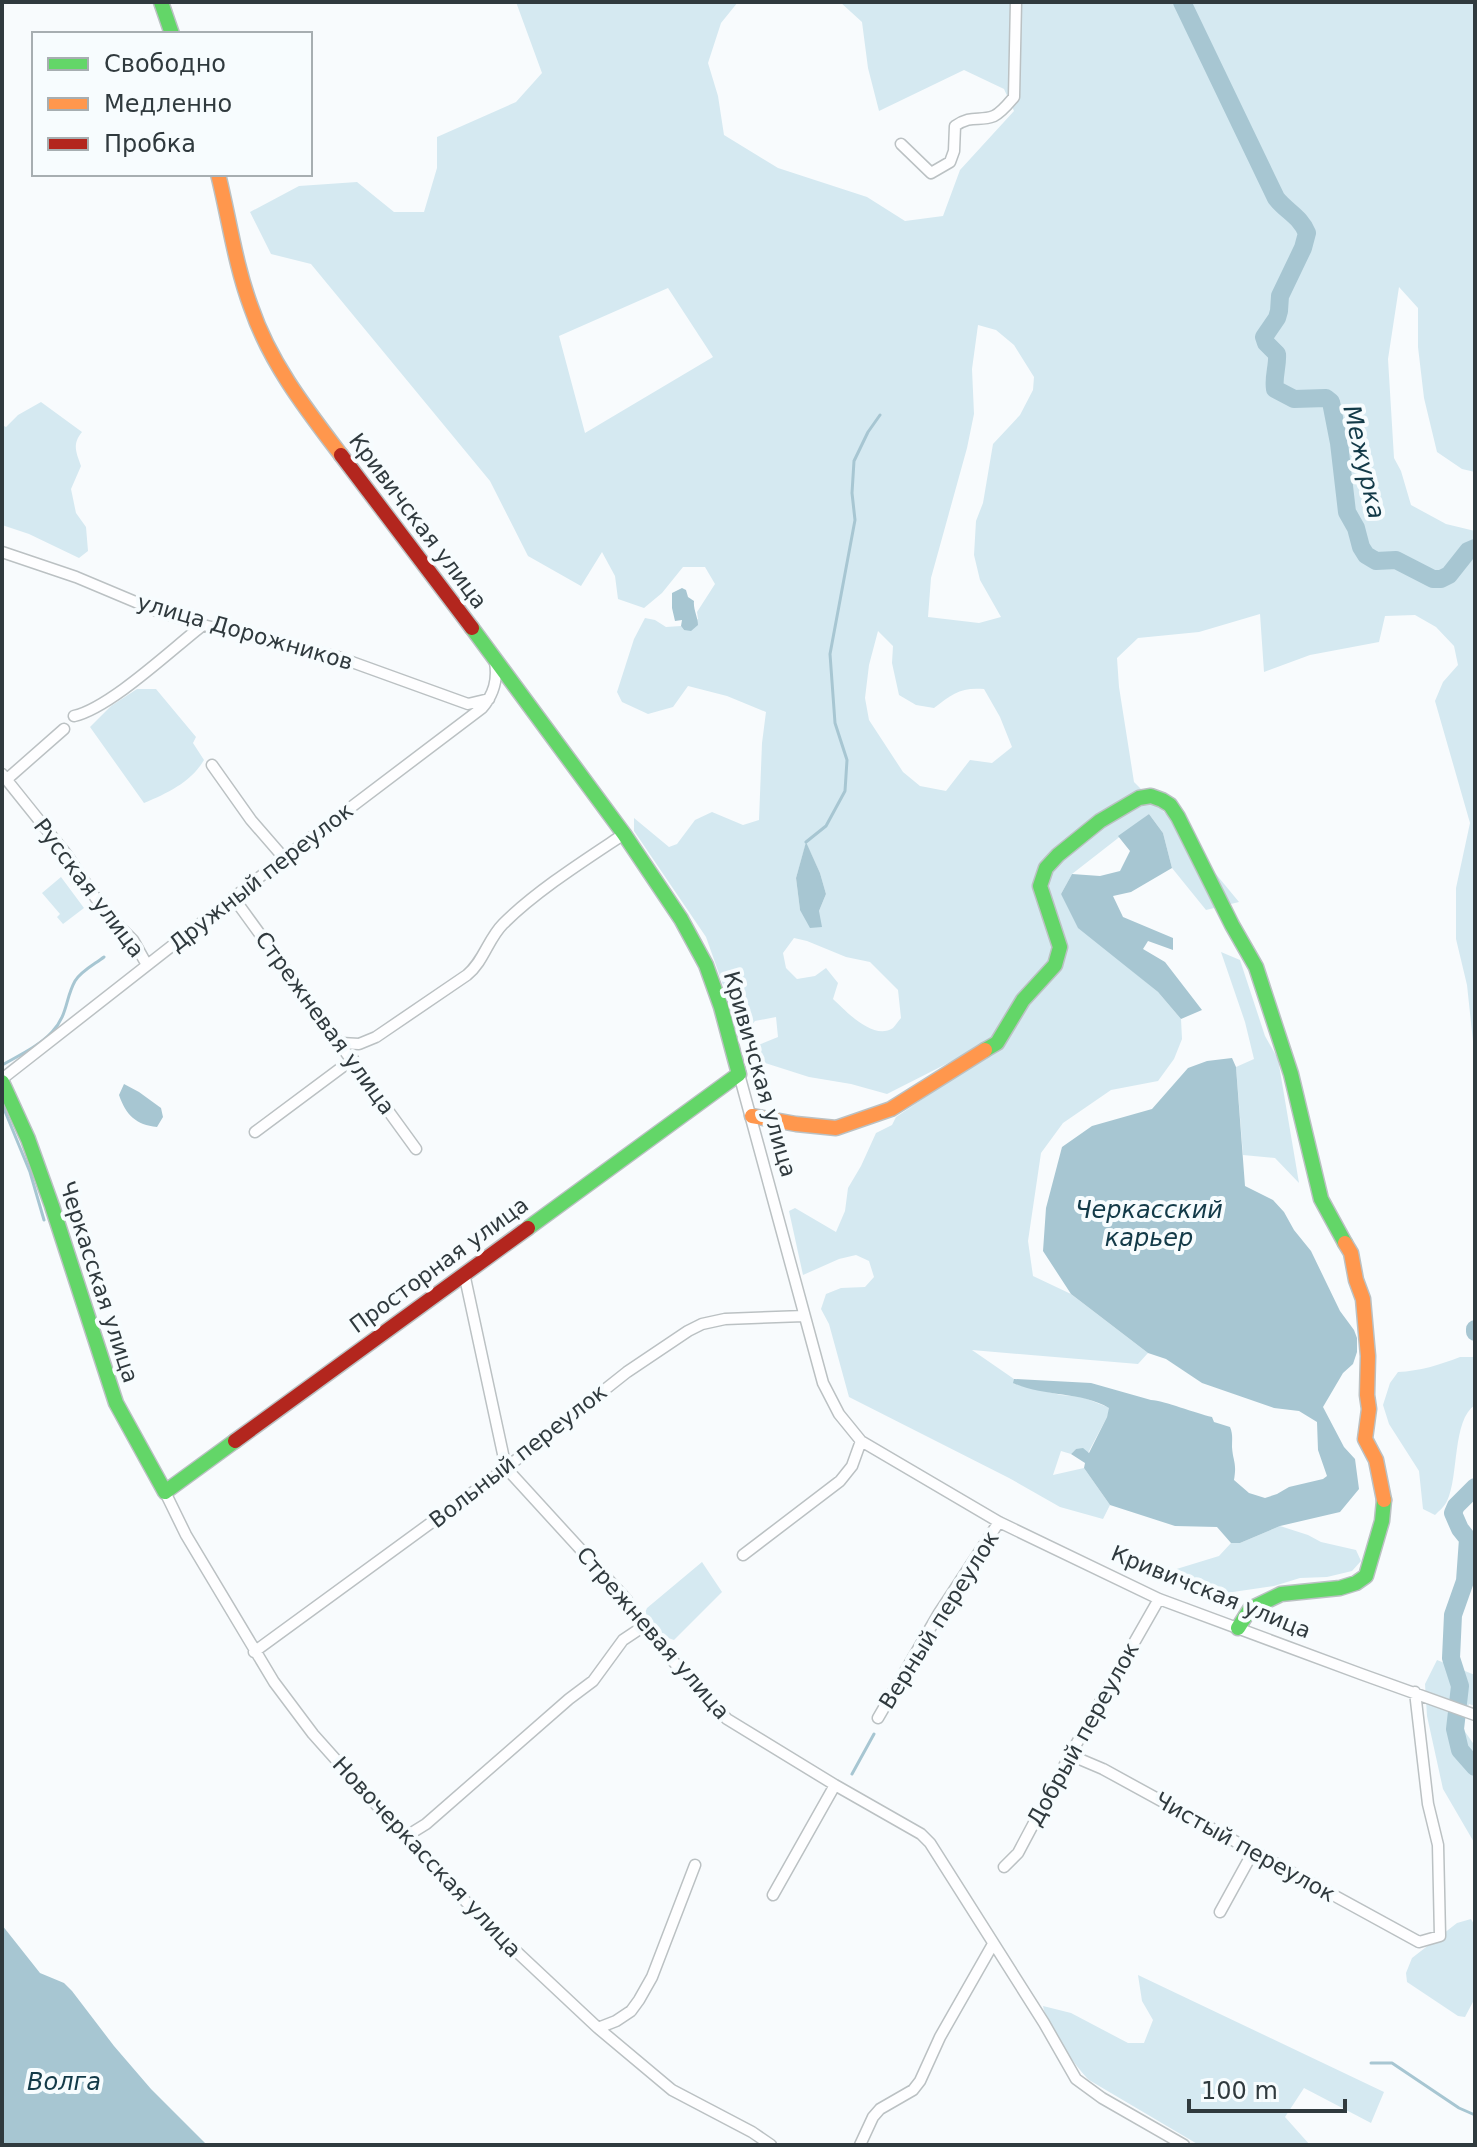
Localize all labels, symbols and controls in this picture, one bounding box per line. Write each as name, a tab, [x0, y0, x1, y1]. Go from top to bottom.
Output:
legend	[32, 32, 312, 176]
text: Свободно	[104, 50, 226, 78]
text: Медленно	[104, 90, 232, 118]
text: Пробка	[104, 130, 196, 158]
water label: Межурка	[1337, 402, 1391, 522]
street label: Кривичская улица	[344, 428, 492, 614]
street label: улица Дорожников	[134, 589, 356, 675]
street label: Дружный переулок	[164, 797, 358, 957]
street label: Русская улица	[29, 814, 149, 962]
street label: Стрежневая улица	[250, 927, 400, 1119]
street label: Кривичская улица	[719, 968, 801, 1180]
street label: Черкасская улица	[55, 1178, 143, 1386]
street label: Просторная улица	[345, 1192, 533, 1338]
water label: Черкасский карьер	[1075, 1196, 1223, 1252]
street label: Вольный переулок	[424, 1379, 612, 1533]
street label: Верный переулок	[874, 1526, 1004, 1714]
street label: Кривичская улица	[1108, 1540, 1314, 1644]
street label: Стрежневая улица	[571, 1542, 735, 1724]
street label: Добрый переулок	[1022, 1638, 1144, 1830]
street label: Новочеркасская улица	[328, 1752, 526, 1962]
street label: Чистый переулок	[1151, 1787, 1339, 1907]
scale bar	[1189, 2063, 1345, 2113]
water label: Волга	[27, 2068, 101, 2096]
text: 100 m	[1201, 2077, 1278, 2105]

